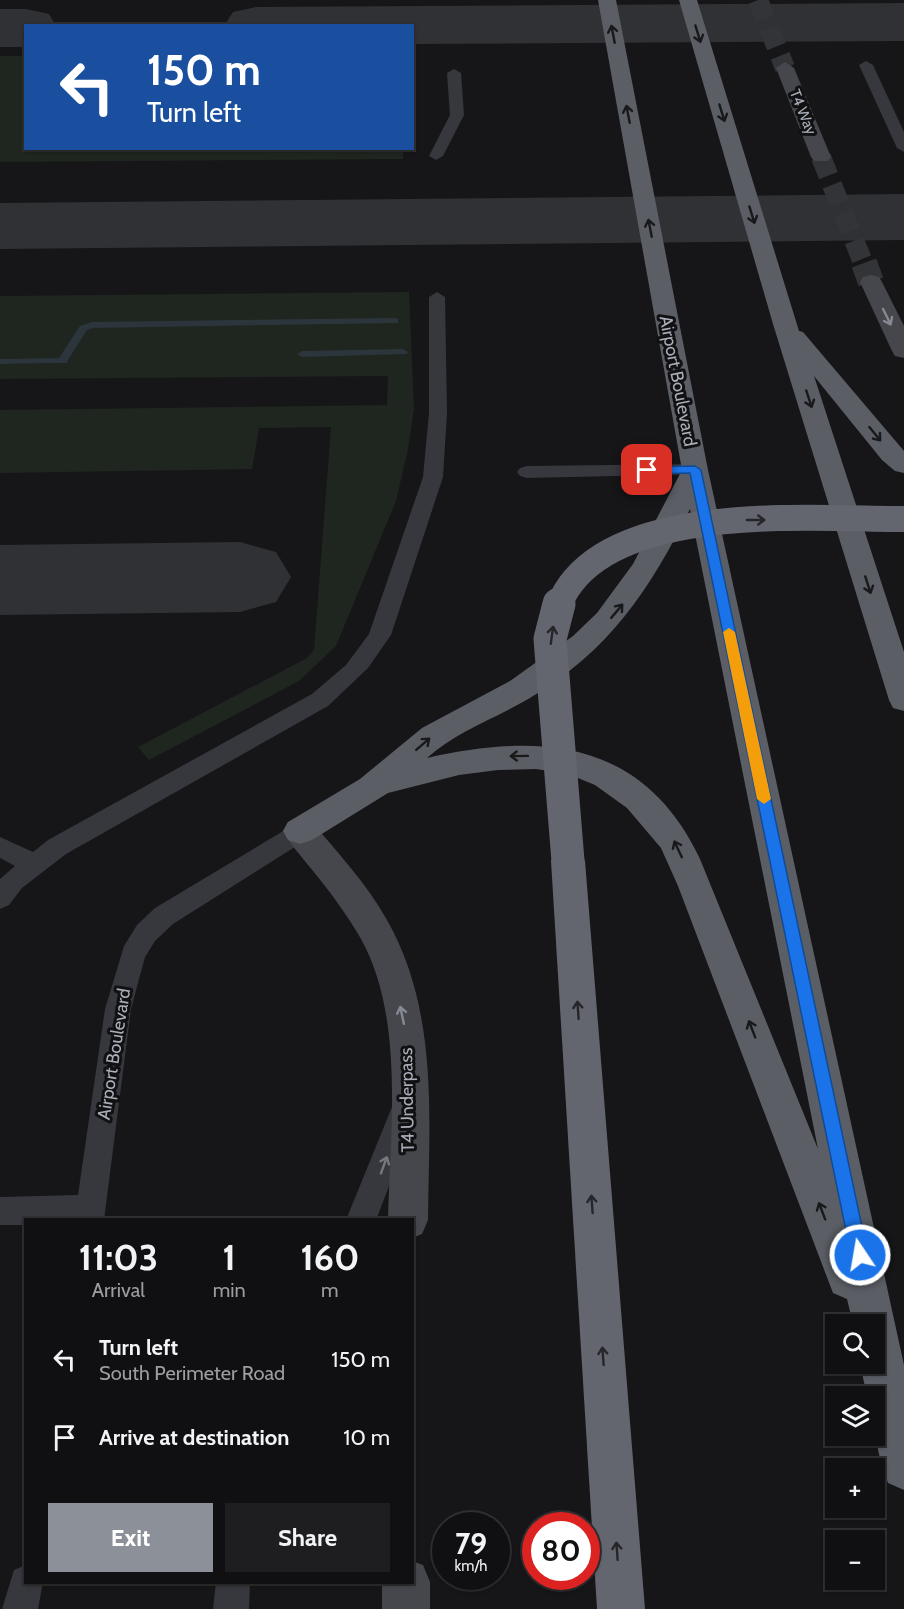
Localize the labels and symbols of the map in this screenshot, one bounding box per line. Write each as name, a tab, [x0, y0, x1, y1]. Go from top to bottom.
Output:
one-way arrow	[693, 24, 704, 43]
one-way arrow	[607, 25, 618, 44]
street label: T4 Way	[786, 87, 820, 138]
one-way arrow	[717, 103, 728, 122]
one-way arrow	[622, 105, 633, 124]
one-way arrow	[747, 205, 758, 224]
one-way arrow	[644, 219, 655, 239]
one-way arrow	[882, 307, 893, 325]
street label: Airport Boulevard	[655, 314, 701, 448]
one-way arrow	[804, 389, 815, 408]
one-way arrow	[868, 426, 881, 442]
pin	[621, 444, 672, 495]
one-way arrow	[746, 514, 766, 526]
one-way arrow	[863, 575, 874, 594]
one-way arrow	[610, 604, 624, 619]
one-way arrow	[546, 626, 557, 645]
one-way arrow	[415, 737, 430, 751]
one-way arrow	[510, 750, 530, 762]
one-way arrow	[671, 841, 683, 859]
street label: Airport Boulevard	[93, 987, 135, 1121]
one-way arrow	[573, 1000, 584, 1020]
one-way arrow	[395, 1005, 407, 1024]
one-way arrow	[746, 1020, 757, 1039]
street label: T4 Underpass	[395, 1048, 419, 1152]
one-way arrow	[379, 1157, 390, 1175]
one-way arrow	[586, 1195, 597, 1214]
one-way arrow	[816, 1202, 827, 1221]
position arrow	[828, 1223, 892, 1287]
one-way arrow	[597, 1347, 608, 1367]
speed limit sign: 80	[522, 1512, 600, 1590]
one-way arrow	[611, 1541, 622, 1561]

